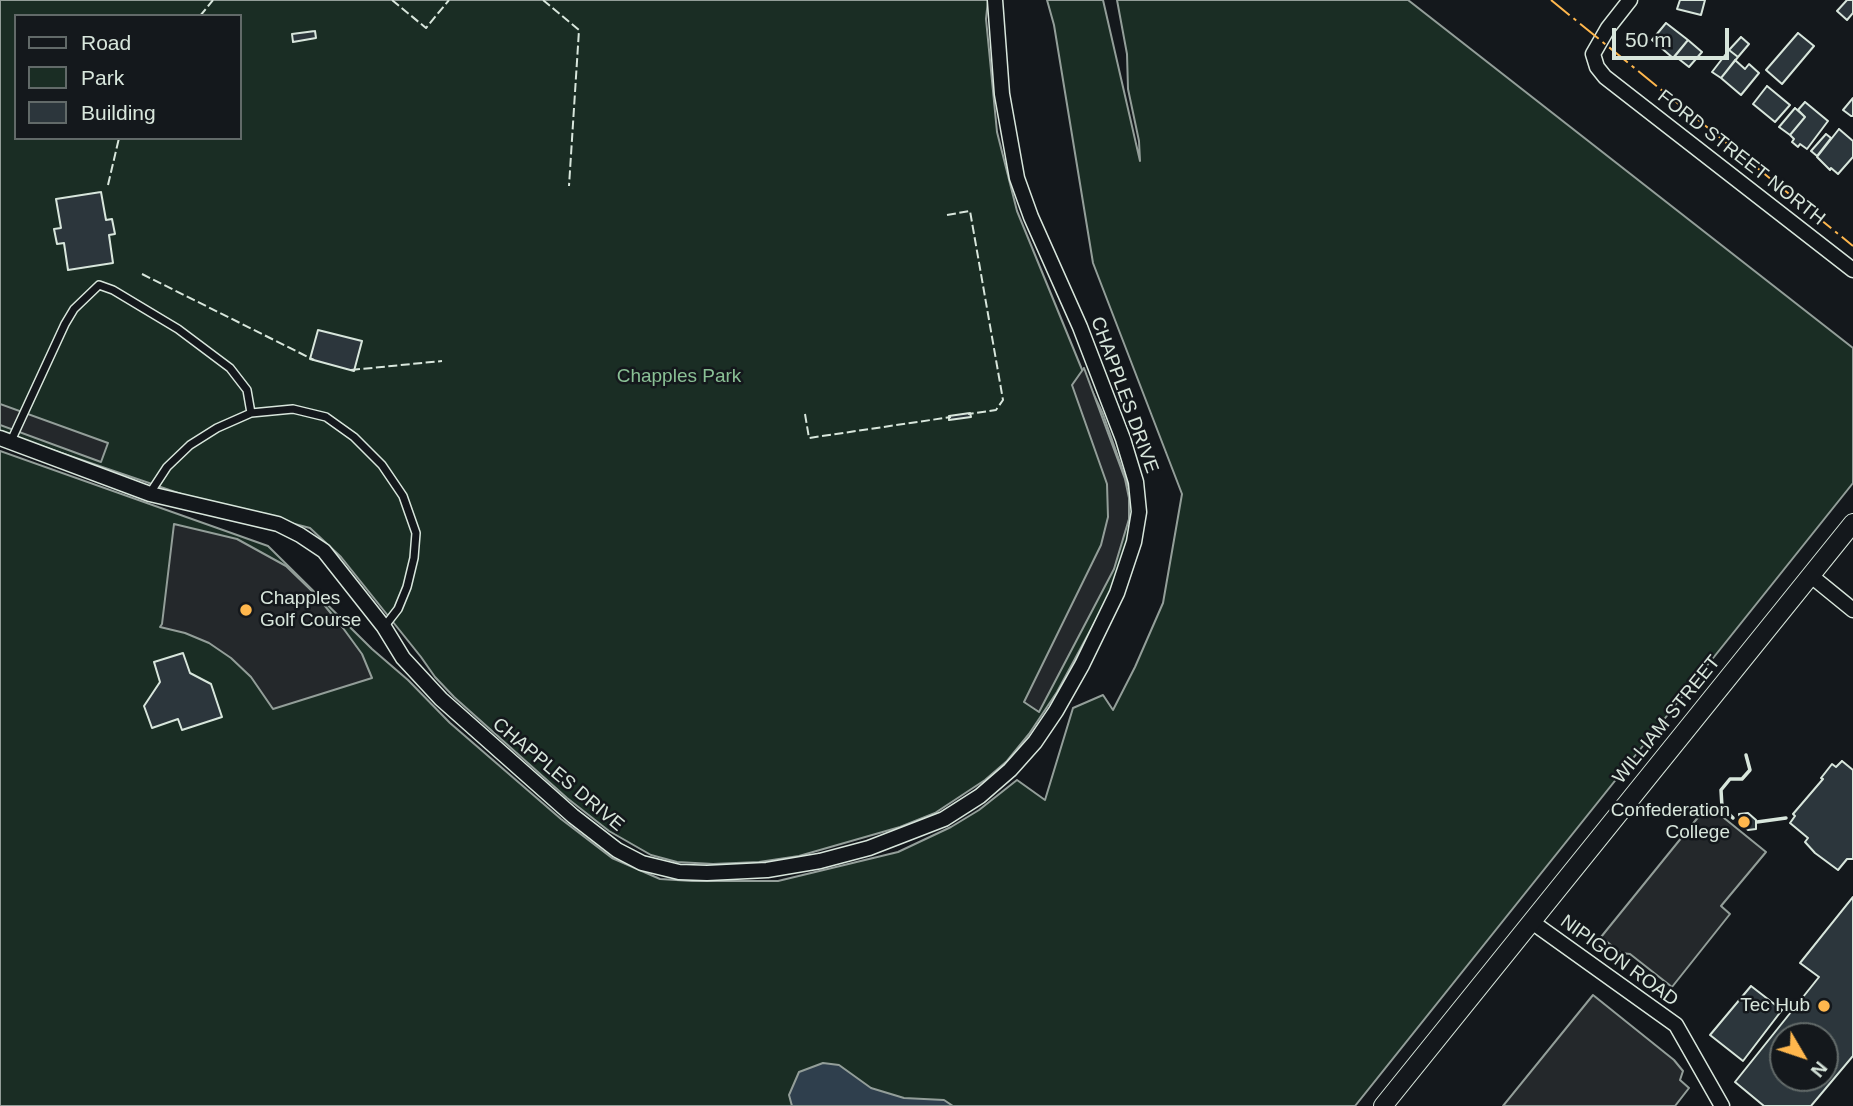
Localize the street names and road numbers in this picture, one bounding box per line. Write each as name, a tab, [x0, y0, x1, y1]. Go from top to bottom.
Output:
street label: FORD STREET NORTH	[1653, 85, 1829, 231]
street label: CHAPPLES DRIVE	[1085, 314, 1163, 476]
street label: WILLIAM STREET	[1608, 651, 1726, 789]
street label: CHAPPLES DRIVE	[488, 713, 628, 837]
street label: NIPIGON ROAD	[1556, 911, 1682, 1011]

